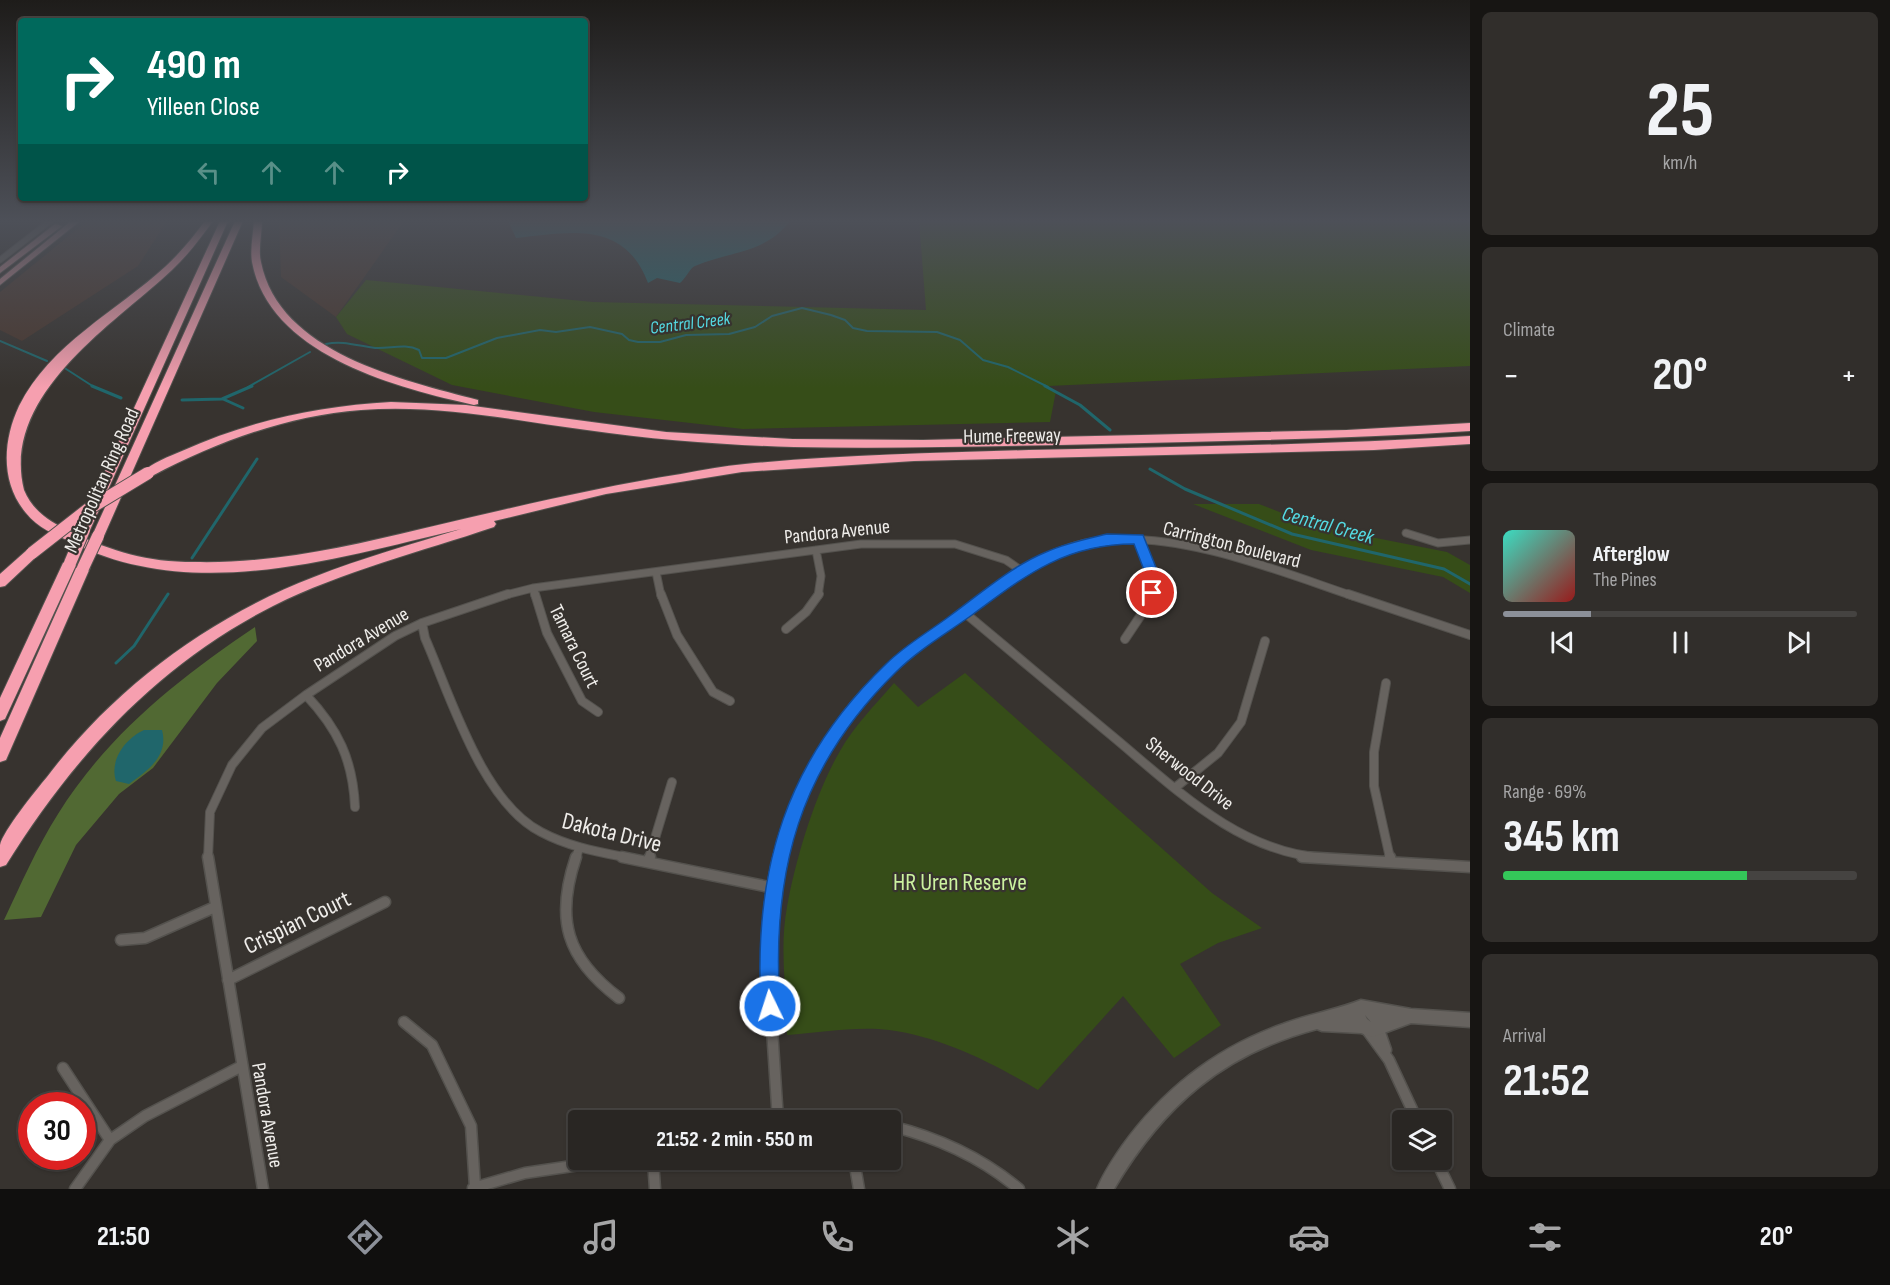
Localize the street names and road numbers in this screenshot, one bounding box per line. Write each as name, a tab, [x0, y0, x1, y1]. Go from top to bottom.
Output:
street label: Metropolitan Ring Road	[59, 404, 145, 556]
street label: Hume Freeway	[963, 423, 1061, 449]
street label: Pandora Avenue	[783, 515, 891, 549]
street label: Carrington Boulevard	[1161, 516, 1303, 574]
street label: Tamara Court	[544, 601, 605, 692]
street label: Pandora Avenue	[310, 602, 413, 678]
street label: Sherwood Drive	[1140, 732, 1238, 816]
street label: Dakota Drive	[559, 806, 665, 859]
street label: Crispian Court	[239, 884, 355, 961]
street label: Pandora Avenue	[246, 1061, 288, 1170]

